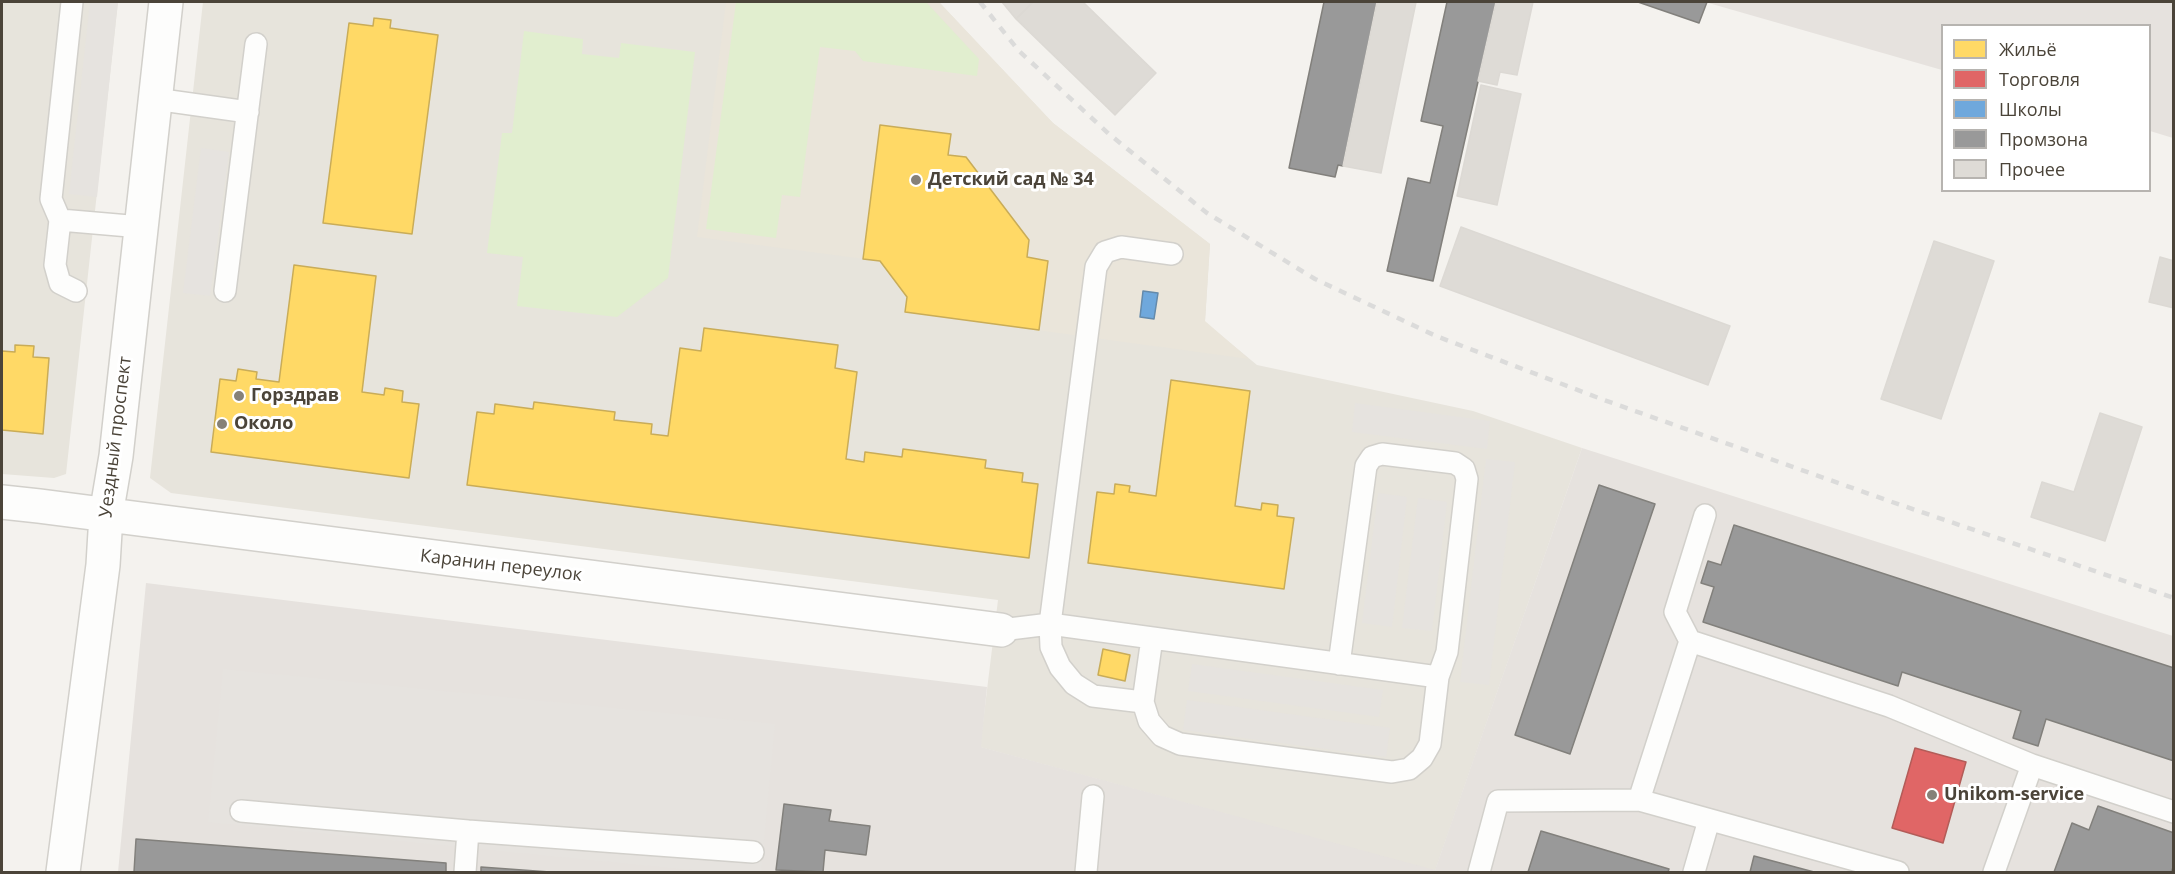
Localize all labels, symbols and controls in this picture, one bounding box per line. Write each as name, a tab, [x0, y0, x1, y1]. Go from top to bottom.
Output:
legend	[1941, 24, 2151, 192]
text: Жильё	[1999, 37, 2057, 61]
text: Торговля	[1999, 67, 2080, 91]
text: Школы	[1999, 97, 2062, 121]
text: Промзона	[1999, 127, 2088, 151]
text: Прочее	[1999, 157, 2065, 181]
place label: Детский сад № 34	[928, 169, 1094, 191]
marker: Детский сад № 34	[909, 173, 923, 187]
street label: Уездный проспект	[95, 355, 137, 519]
place label: Горздрав	[251, 385, 339, 407]
marker: Горздрав	[232, 389, 246, 403]
place label: Около	[234, 413, 293, 435]
marker: Около	[215, 417, 229, 431]
street label: Каранин переулок	[419, 545, 583, 587]
place label: Unikom-service	[1944, 784, 2084, 806]
marker: Unikom-service	[1925, 788, 1939, 802]

